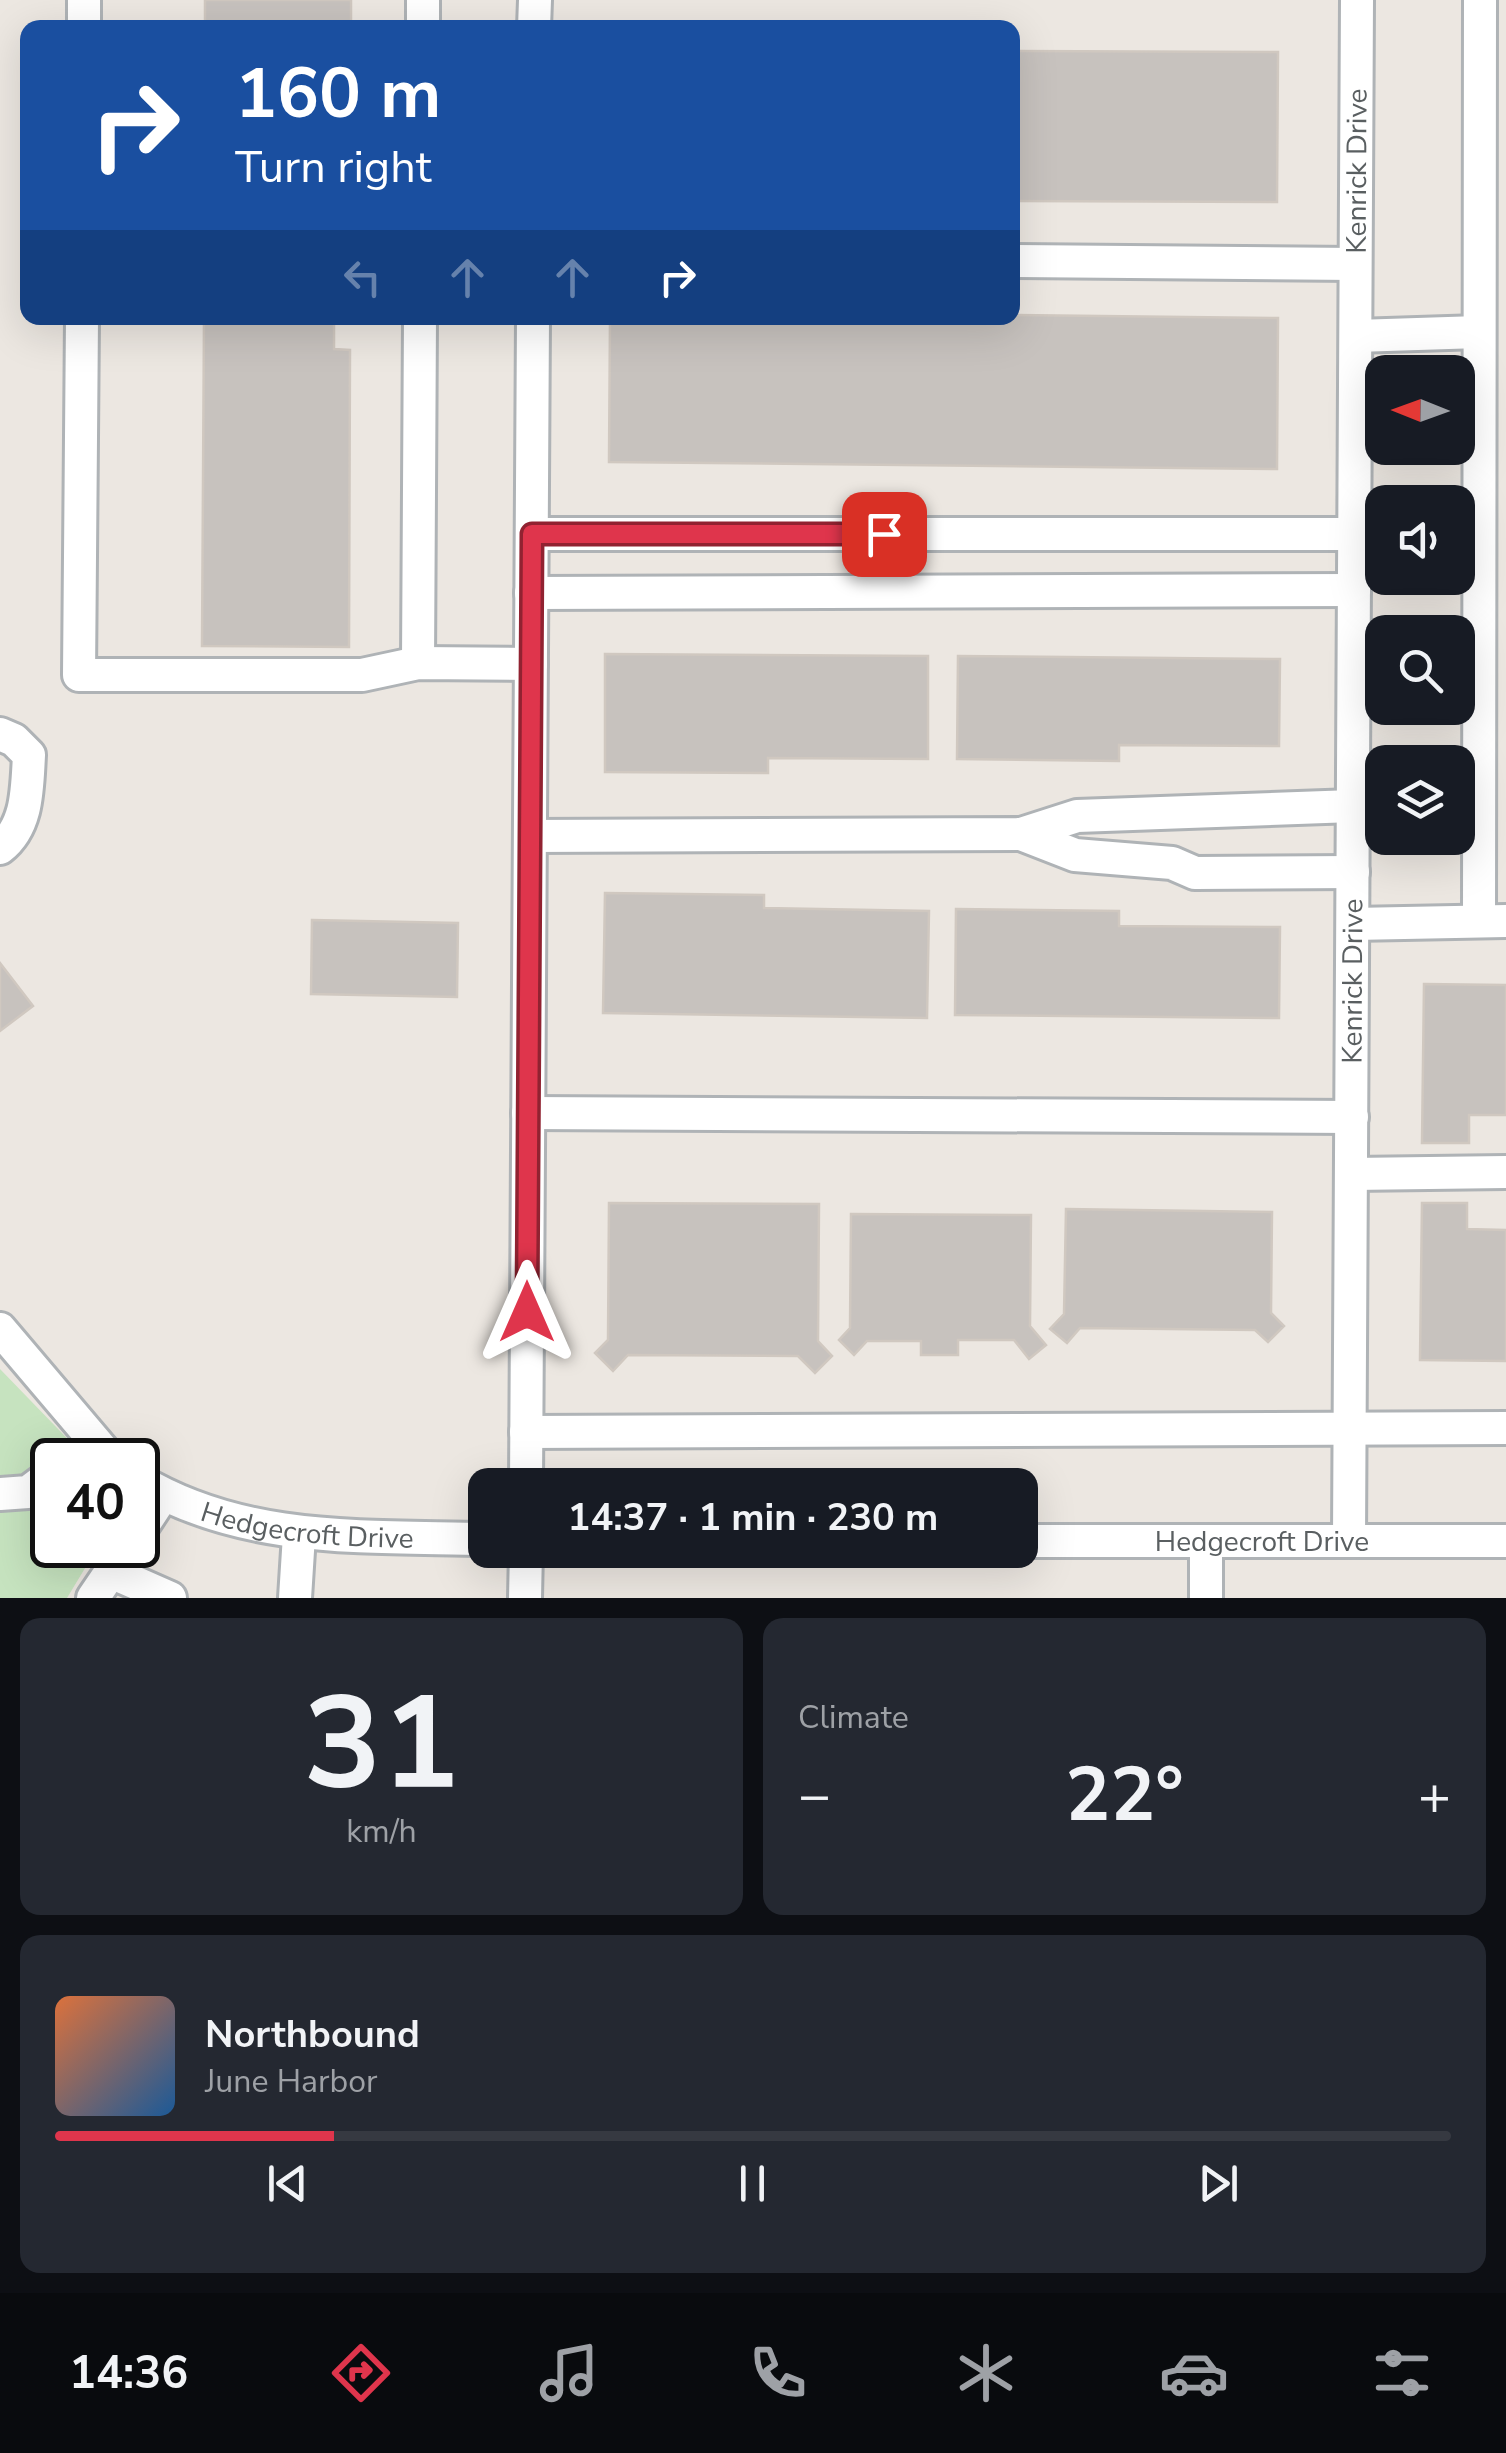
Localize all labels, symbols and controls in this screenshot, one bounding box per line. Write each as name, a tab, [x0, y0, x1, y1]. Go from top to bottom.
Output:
text: 160 m	[235, 46, 441, 142]
icon: right	[70, 60, 200, 190]
street label: Kenrick Drive	[1338, 88, 1377, 254]
text: Turn right	[235, 137, 432, 198]
icon: left	[335, 250, 390, 305]
icon: ahead	[440, 250, 495, 305]
icon: ahead	[545, 250, 600, 305]
icon: right	[650, 250, 705, 305]
north arrow	[1365, 355, 1475, 465]
map controls	[1365, 355, 1475, 855]
button: sound	[1365, 485, 1475, 595]
pin	[842, 492, 927, 577]
icon: arrive	[857, 507, 912, 562]
button: search	[1365, 615, 1475, 725]
button: layers	[1365, 745, 1475, 855]
street label: Kenrick Drive	[1333, 898, 1372, 1064]
position arrow	[475, 1260, 579, 1364]
speed limit sign: 40	[30, 1438, 160, 1568]
text: 14:37 · 1 min · 230 m	[568, 1492, 938, 1543]
street label: Hedgecroft Drive	[196, 1493, 414, 1558]
street label: Hedgecroft Drive	[1155, 1523, 1369, 1561]
text: 31	[303, 1656, 460, 1833]
text: Climate	[798, 1696, 909, 1739]
text: 22°	[1065, 1744, 1184, 1846]
text: −	[798, 1758, 831, 1833]
text: +	[1418, 1758, 1451, 1833]
text: km/h	[346, 1810, 417, 1853]
text: Northbound	[205, 2009, 420, 2060]
text: June Harbor	[205, 2060, 377, 2103]
icon: previous	[260, 2156, 315, 2211]
icon: pause	[725, 2156, 780, 2211]
icon: next	[1191, 2156, 1246, 2211]
icon: directions	[326, 2338, 396, 2408]
icon: music	[534, 2338, 604, 2408]
icon: phone	[743, 2338, 813, 2408]
icon: climate	[951, 2338, 1021, 2408]
icon: car	[1159, 2338, 1229, 2408]
icon: filters	[1367, 2338, 1437, 2408]
text: 14:36	[69, 2343, 188, 2404]

